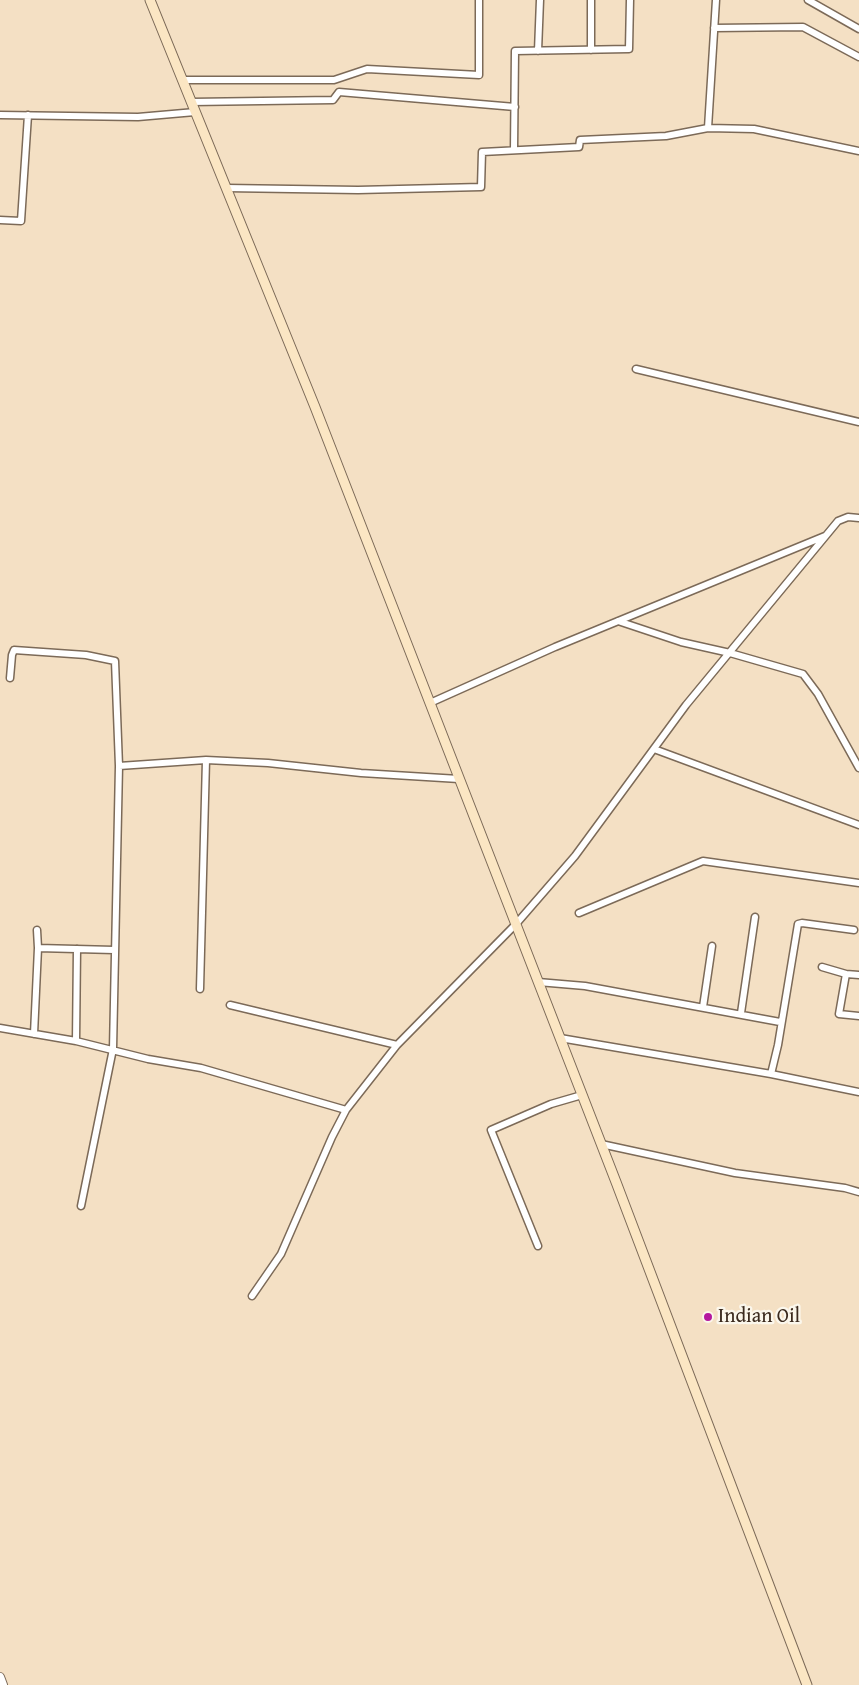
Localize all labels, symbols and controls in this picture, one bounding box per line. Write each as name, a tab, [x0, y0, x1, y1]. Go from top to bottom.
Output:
place label: Indian Oil	[718, 1305, 800, 1329]
marker: Indian Oil	[702, 1311, 714, 1323]

